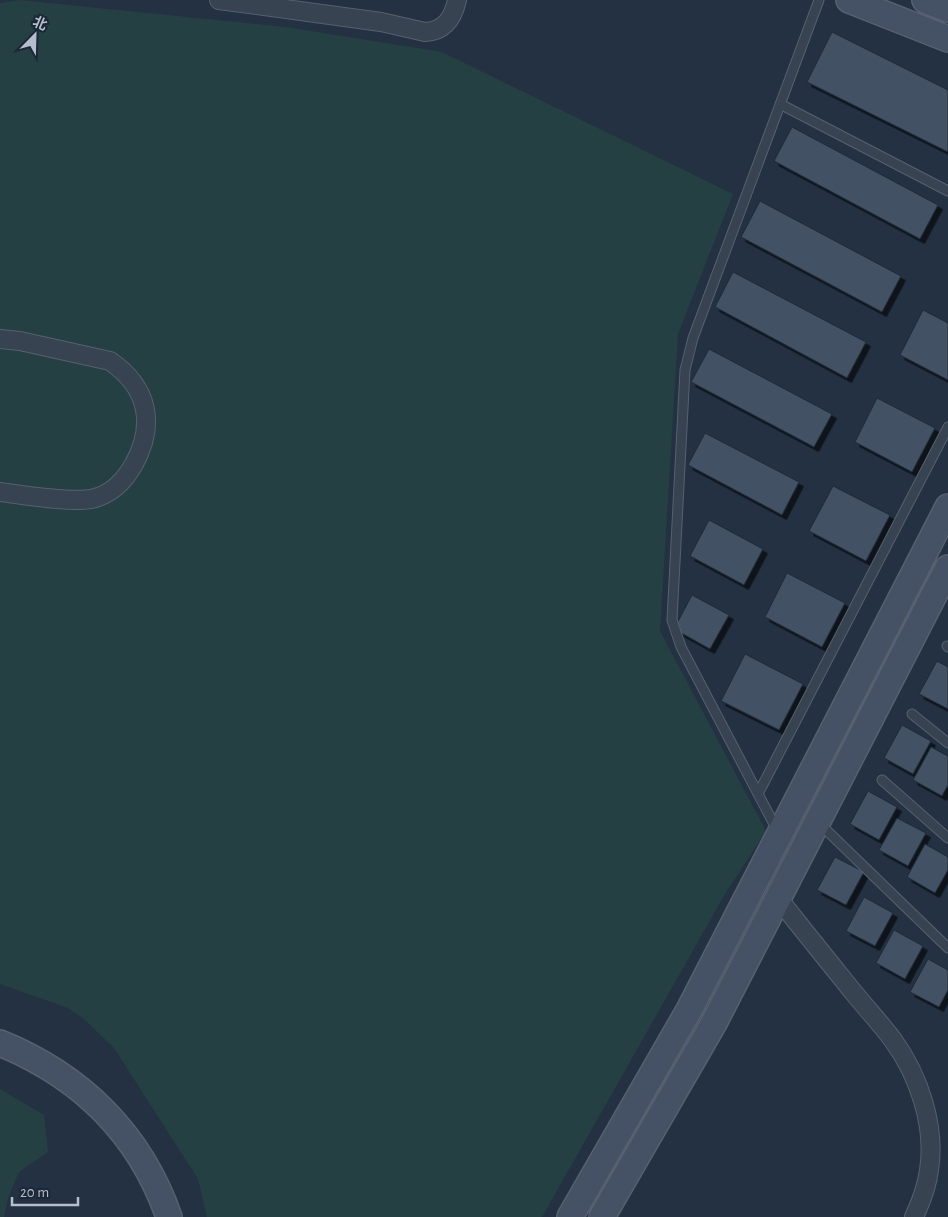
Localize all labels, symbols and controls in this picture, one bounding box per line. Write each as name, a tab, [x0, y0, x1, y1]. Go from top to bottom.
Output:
north arrow	[10, 10, 60, 60]
text: 北	[31, 14, 49, 33]
scale bar	[12, 1174, 79, 1206]
text: 20 m	[20, 1185, 49, 1200]

